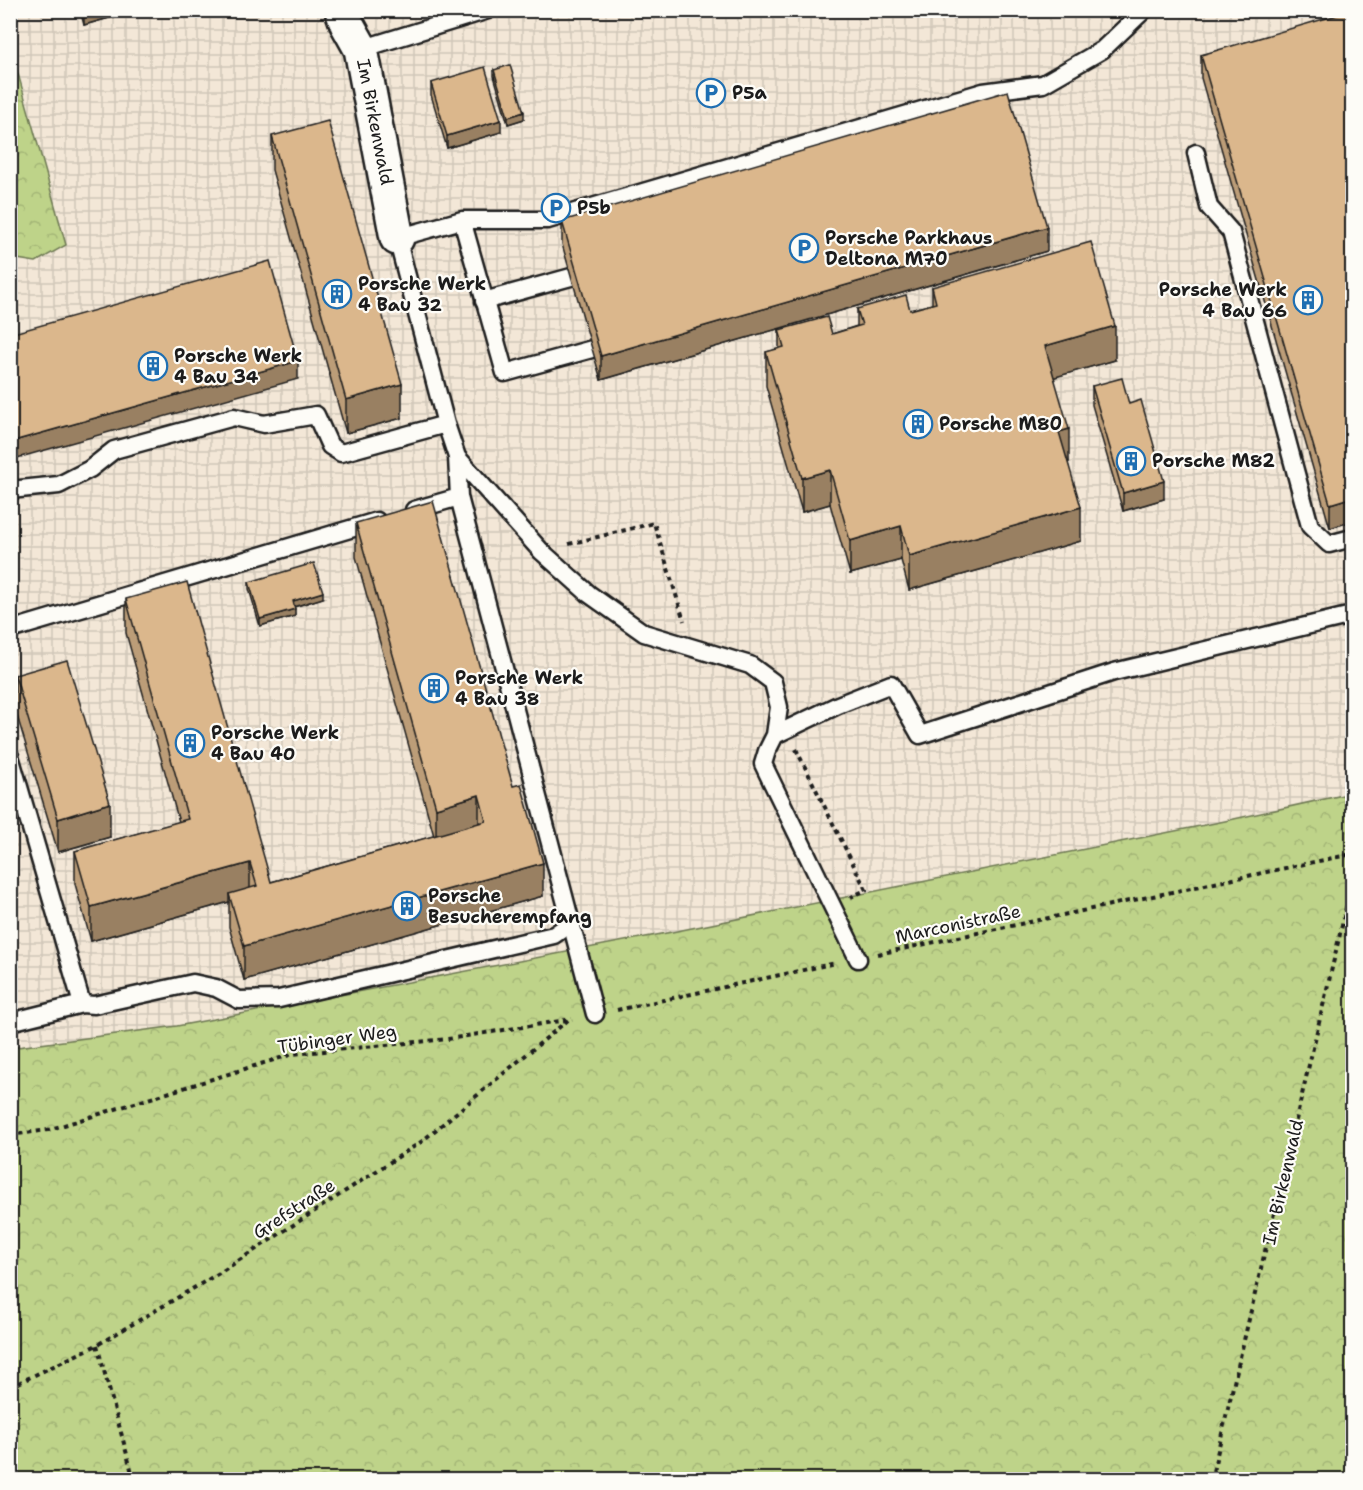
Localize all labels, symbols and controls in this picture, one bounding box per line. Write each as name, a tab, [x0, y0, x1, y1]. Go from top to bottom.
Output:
street label: Im Birkenwald	[351, 57, 399, 187]
parking icon: P5a	[695, 77, 727, 109]
place label: P5a	[732, 81, 768, 105]
parking icon: P5b	[540, 192, 572, 224]
place label: P5b	[577, 196, 611, 220]
place label: Porsche Parkhaus Deltona M70	[825, 226, 993, 271]
parking icon: Porsche Parkhaus Deltona M70	[788, 232, 820, 264]
place label: Porsche Werk 4 Bau 32	[358, 272, 486, 317]
building icon: Porsche Werk 4 Bau 32	[321, 278, 353, 310]
place label: Porsche Werk 4 Bau 66	[1159, 278, 1287, 323]
building icon: Porsche Werk 4 Bau 66	[1292, 284, 1324, 316]
place label: Porsche Werk 4 Bau 34	[174, 344, 302, 389]
building icon: Porsche Werk 4 Bau 34	[137, 350, 169, 382]
building icon: Porsche M80	[902, 408, 934, 440]
place label: Porsche M80	[939, 412, 1062, 436]
building icon: Porsche M82	[1115, 445, 1147, 477]
place label: Porsche M82	[1152, 449, 1275, 473]
place label: Porsche Werk 4 Bau 38	[455, 666, 583, 711]
building icon: Porsche Werk 4 Bau 38	[418, 672, 450, 704]
place label: Porsche Werk 4 Bau 40	[211, 721, 339, 766]
building icon: Porsche Werk 4 Bau 40	[174, 727, 206, 759]
place label: Porsche Besucherempfang	[428, 884, 592, 929]
building icon: Porsche Besucherempfang	[391, 890, 423, 922]
street label: Marconistraße	[893, 899, 1023, 949]
street label: Tübinger Weg	[276, 1019, 398, 1059]
street label: Im Birkenwald	[1257, 1117, 1309, 1247]
street label: Grefstraße	[248, 1173, 340, 1245]

